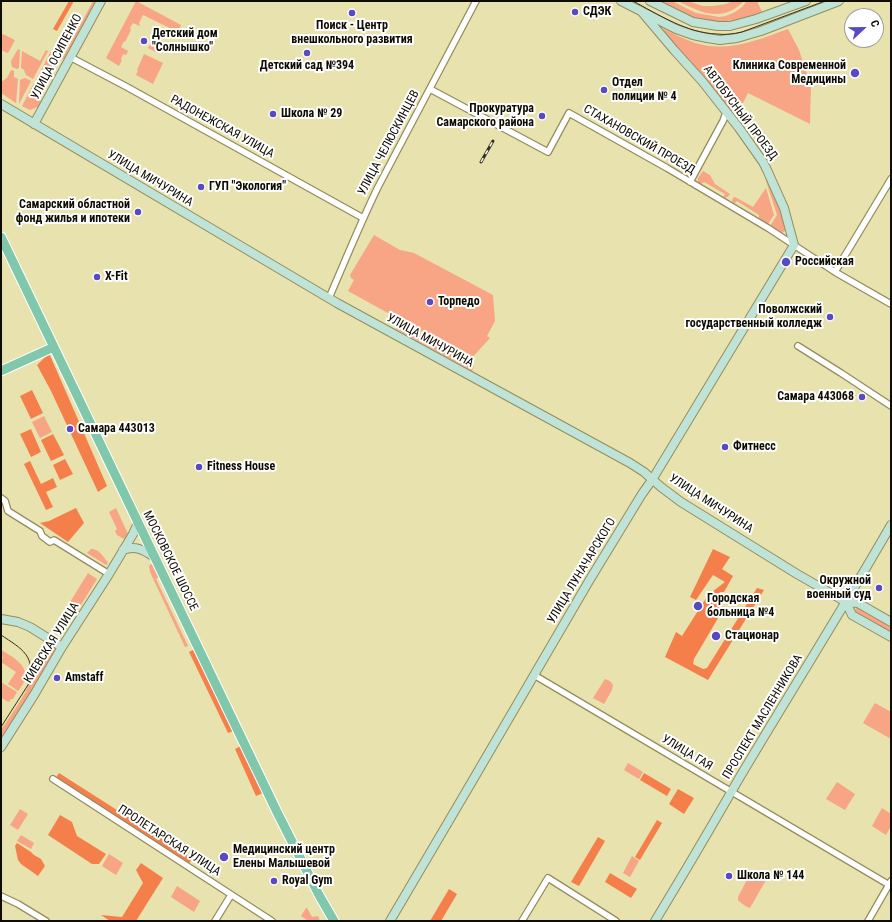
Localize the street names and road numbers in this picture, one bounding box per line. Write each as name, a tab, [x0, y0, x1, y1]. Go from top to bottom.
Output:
street label: УЛИЦА ОСИПЕНКО	[28, 12, 86, 102]
street label: АВТОБУСНЫЙ ПРОЕЗД	[700, 63, 780, 163]
street label: УЛИЦА ЧЕЛЮСКИНЦЕВ	[355, 88, 423, 198]
street label: РАДОНЕЖСКАЯ УЛИЦА	[168, 92, 276, 162]
street label: СТАХАНОВСКИЙ ПРОЕЗД	[581, 102, 697, 178]
street label: УЛИЦА МИЧУРИНА	[105, 148, 195, 210]
street label: УЛИЦА МИЧУРИНА	[384, 311, 476, 371]
street label: УЛИЦА МИЧУРИНА	[666, 471, 756, 537]
street label: МОСКОВСКОЕ ШОССЕ	[140, 509, 200, 613]
street label: УЛИЦА ЛУНАЧАРСКОГО	[545, 516, 619, 626]
street label: КИЕВСКАЯ УЛИЦА	[21, 600, 83, 686]
street label: ПРОСПЕКТ МАСЛЕННИКОВА	[720, 652, 806, 782]
street label: УЛИЦА ГАЯ	[659, 732, 715, 774]
street label: ПРОЛЕТАРСКАЯ УЛИЦА	[115, 802, 223, 880]

